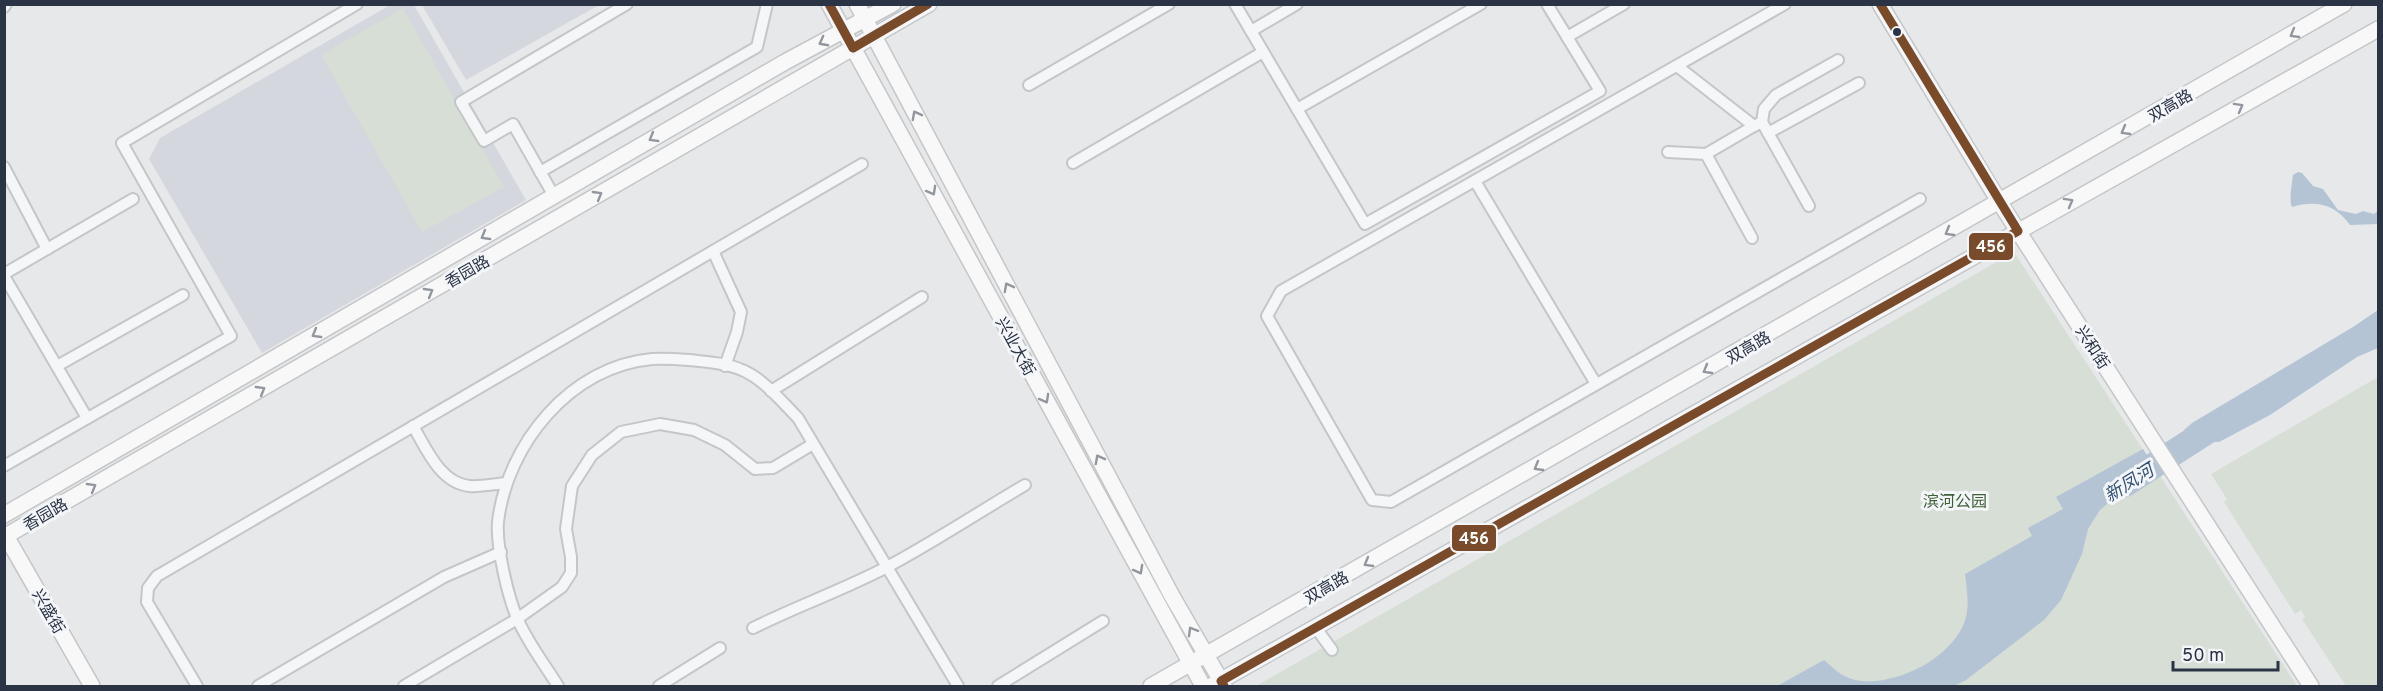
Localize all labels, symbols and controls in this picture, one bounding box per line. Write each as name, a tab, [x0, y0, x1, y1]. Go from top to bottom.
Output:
unlabelled marker	[1891, 26, 1903, 38]
one-way arrow	[2290, 27, 2300, 38]
one-way arrow	[818, 35, 829, 46]
street label: 双高路	[2145, 86, 2197, 127]
one-way arrow	[2233, 103, 2243, 114]
one-way arrow	[912, 110, 923, 121]
one-way arrow	[2121, 124, 2131, 135]
one-way arrow	[649, 131, 659, 143]
one-way arrow	[924, 185, 936, 196]
one-way arrow	[592, 191, 603, 202]
one-way arrow	[2063, 198, 2073, 209]
one-way arrow	[1945, 225, 1955, 236]
one-way arrow	[480, 229, 491, 241]
line badge: 456	[1968, 232, 2014, 261]
text: 456	[1976, 238, 2006, 258]
street label: 香园路	[442, 252, 494, 293]
one-way arrow	[1004, 282, 1015, 293]
one-way arrow	[423, 288, 434, 299]
street label: 兴业大街	[990, 314, 1039, 380]
street label: 兴和街	[2070, 323, 2113, 374]
one-way arrow	[312, 327, 322, 339]
street label: 双高路	[1723, 328, 1775, 369]
one-way arrow	[1703, 363, 1713, 374]
one-way arrow	[254, 385, 265, 397]
one-way arrow	[1038, 393, 1049, 404]
one-way arrow	[1095, 455, 1106, 465]
water label: 新凤河	[2101, 459, 2161, 508]
one-way arrow	[1533, 460, 1544, 471]
one-way arrow	[85, 483, 96, 494]
park label: 滨河公园	[1923, 493, 1987, 513]
street label: 香园路	[20, 495, 72, 536]
line badge: 456	[1451, 524, 1497, 552]
text: 456	[1459, 530, 1489, 550]
one-way arrow	[1364, 556, 1374, 568]
one-way arrow	[1132, 564, 1143, 575]
street label: 双高路	[1301, 568, 1353, 609]
street label: 兴盛街	[27, 586, 68, 638]
one-way arrow	[1187, 626, 1199, 637]
scale bar	[2173, 634, 2278, 672]
text: 50 m	[2182, 645, 2224, 668]

